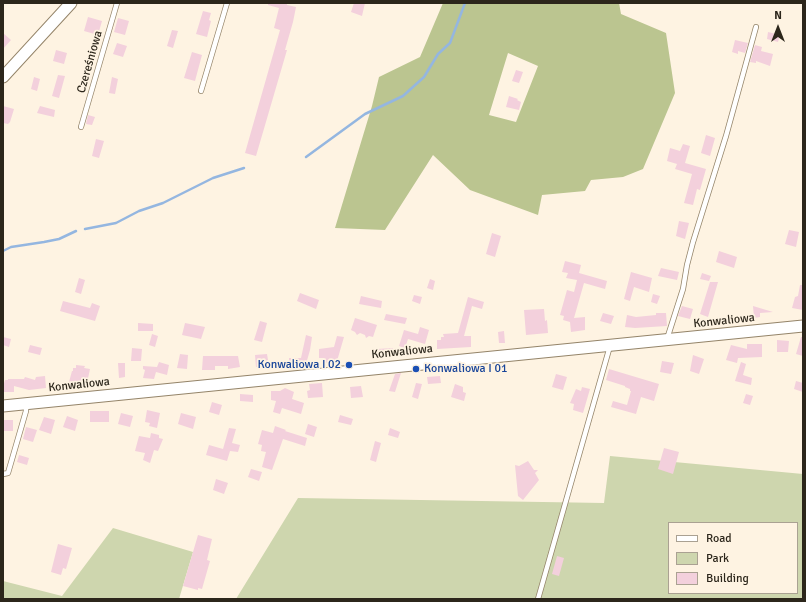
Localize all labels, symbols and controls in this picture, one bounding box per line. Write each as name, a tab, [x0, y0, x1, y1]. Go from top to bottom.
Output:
north arrow	[758, 8, 798, 48]
text: N	[774, 9, 782, 22]
street label: Czereśniowa	[74, 29, 106, 95]
street label: Konwaliowa	[693, 311, 755, 331]
street label: Konwaliowa	[371, 342, 433, 362]
place label: Konwaliowa I 02	[258, 358, 341, 372]
marker: Konwaliowa I 02	[344, 360, 354, 370]
place label: Konwaliowa I 01	[424, 362, 507, 376]
marker: Konwaliowa I 01	[411, 364, 421, 374]
street label: Konwaliowa	[48, 375, 110, 395]
legend	[668, 522, 798, 594]
text: Road	[706, 531, 732, 546]
text: Park	[706, 551, 729, 566]
text: Building	[706, 571, 749, 586]

